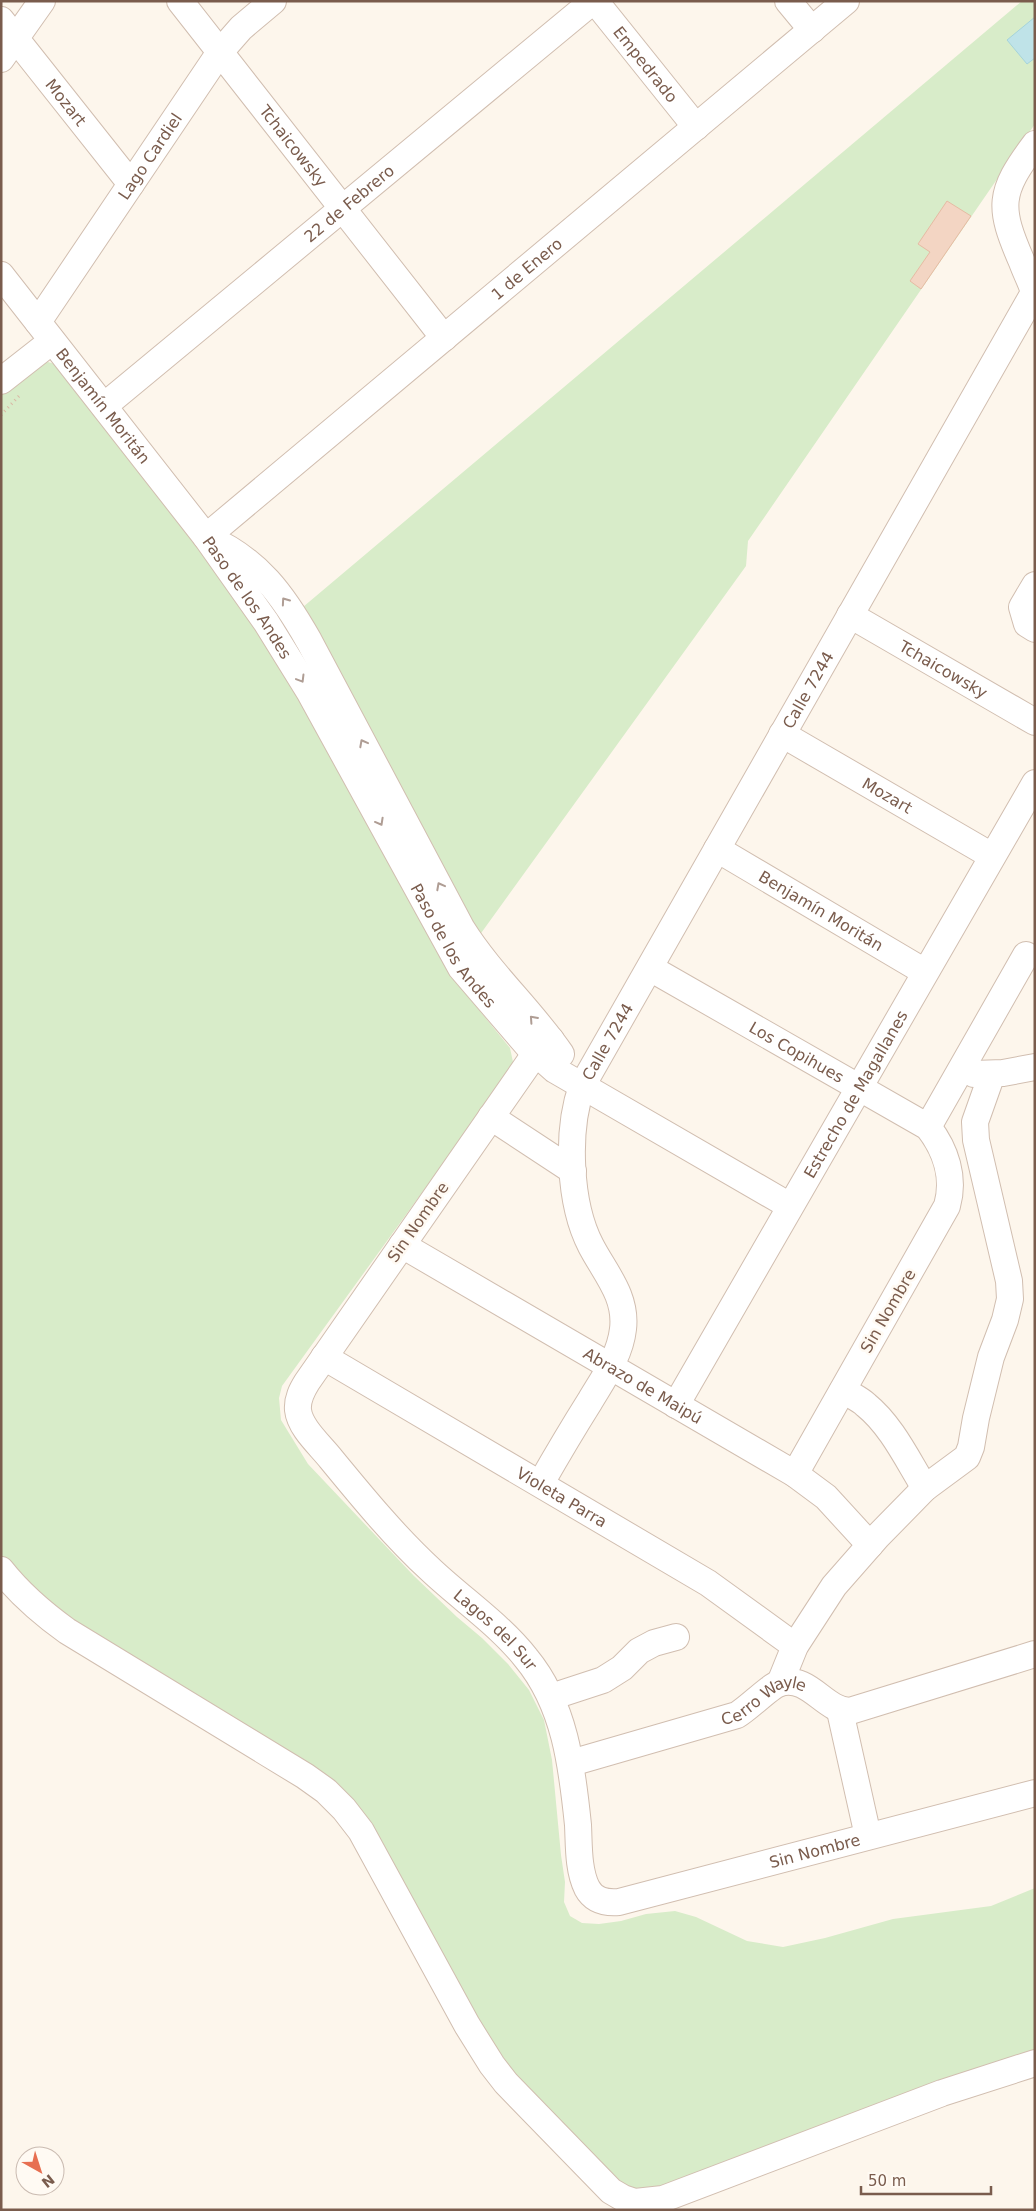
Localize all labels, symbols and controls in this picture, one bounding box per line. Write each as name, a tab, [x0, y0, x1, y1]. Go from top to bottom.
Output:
street label: Empedrado	[609, 22, 682, 106]
street label: Mozart	[42, 75, 91, 130]
street label: Tchaicowsky	[255, 100, 331, 190]
street label: Lago Cardiel	[114, 109, 186, 203]
street label: 22 de Febrero	[300, 160, 398, 246]
street label: 1 de Enero	[487, 234, 566, 304]
street label: Benjamín Moritán	[52, 344, 154, 467]
street label: Paso de los Andes	[199, 533, 296, 662]
one-way arrow	[282, 597, 291, 607]
street label: Tchaicowsky	[895, 636, 991, 702]
street label: Calle 7244	[778, 648, 837, 732]
one-way arrow	[295, 674, 305, 683]
one-way arrow	[360, 739, 370, 748]
street label: Mozart	[859, 773, 916, 817]
one-way arrow	[374, 816, 384, 825]
street label: Benjamín Moritán	[755, 866, 887, 955]
street label: Paso de los Andes	[407, 880, 500, 1011]
one-way arrow	[436, 883, 446, 892]
street label: Calle 7244	[578, 1000, 637, 1083]
street label: Estrecho de Magallanes	[800, 1007, 911, 1181]
one-way arrow	[530, 1015, 539, 1024]
street label: Los Copihues	[746, 1017, 847, 1086]
street label: Sin Nombre	[383, 1178, 453, 1266]
street label: Sin Nombre	[856, 1266, 920, 1356]
street label: Abrazo de Maipú	[580, 1343, 706, 1427]
street label: Violeta Parra	[513, 1463, 611, 1531]
street label: Lagos del Sur	[450, 1585, 542, 1674]
street label: Cerro Wayle	[719, 1672, 810, 1729]
street label: Sin Nombre	[767, 1830, 862, 1872]
north arrow	[15, 2146, 65, 2196]
scale bar	[861, 2164, 991, 2196]
text: N	[39, 2171, 58, 2191]
text: 50 m	[868, 2172, 906, 2190]

